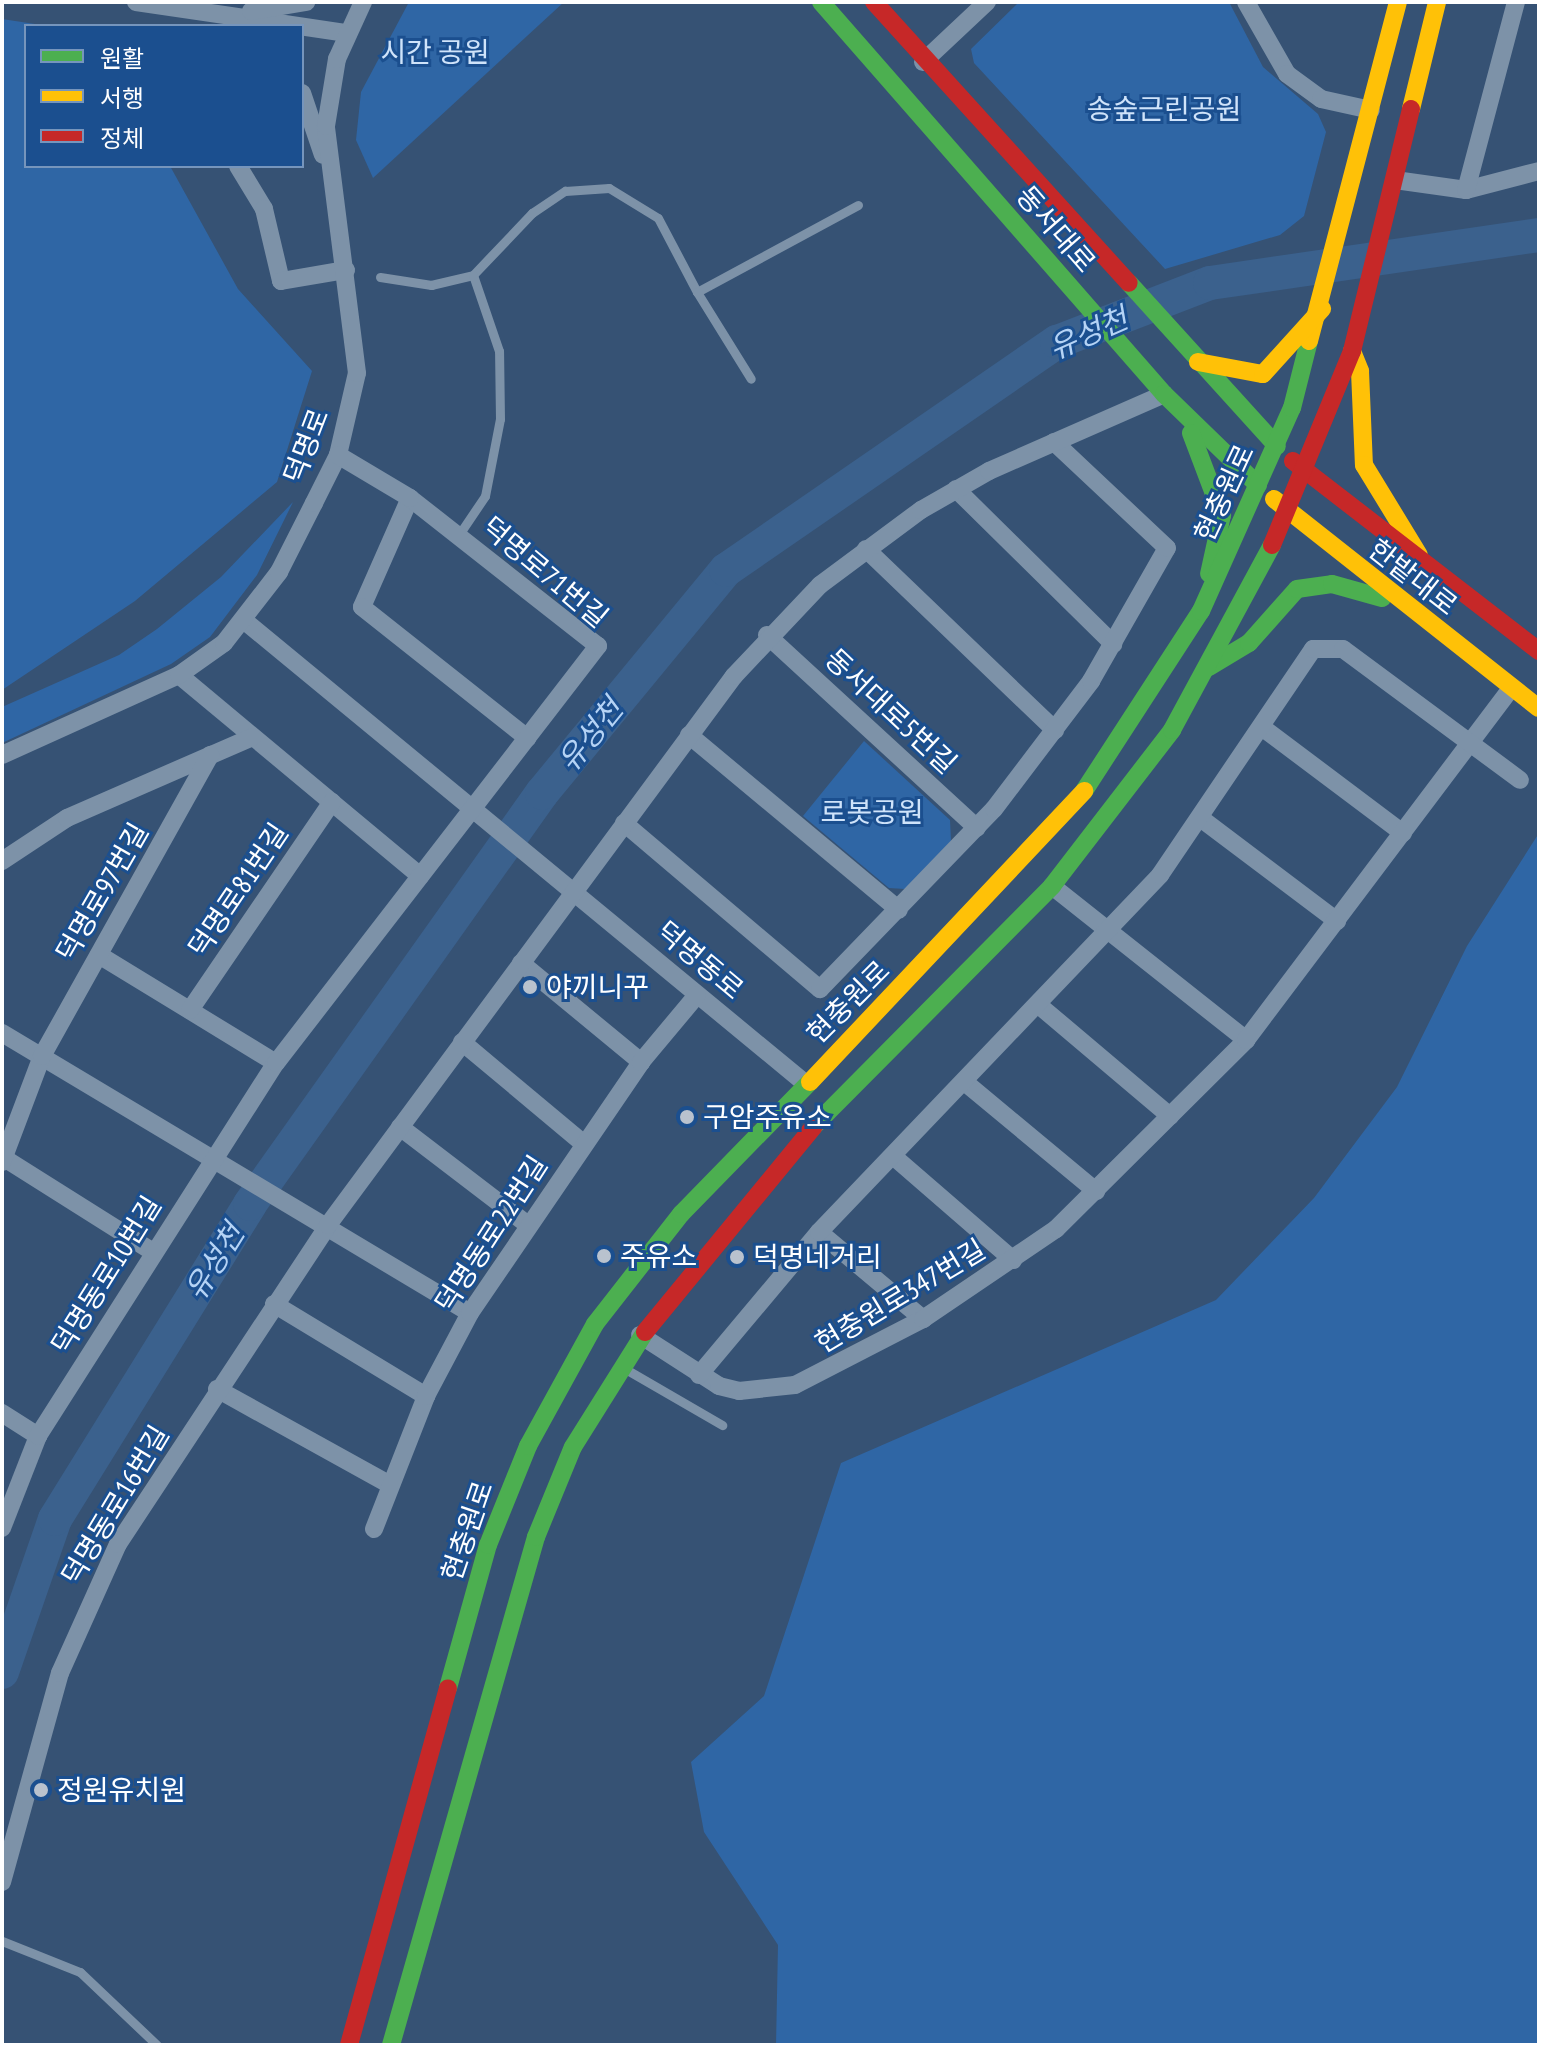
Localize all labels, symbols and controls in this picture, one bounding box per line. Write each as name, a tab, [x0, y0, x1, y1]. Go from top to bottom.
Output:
legend	[24, 24, 304, 168]
park label: 시간 공원	[381, 35, 489, 69]
text: 원활	[100, 43, 144, 74]
text: 서행	[100, 83, 144, 114]
park label: 송숲근린공원	[1087, 92, 1241, 126]
text: 정체	[100, 123, 144, 154]
street label: 동서대로	[1010, 179, 1102, 279]
water label: 유성천	[1043, 300, 1133, 366]
street label: 덕명로	[276, 404, 336, 488]
street label: 현충원로	[1187, 439, 1261, 547]
street label: 덕명로71번길	[475, 510, 615, 634]
street label: 한밭대로	[1362, 532, 1464, 622]
street label: 동서대로5번길	[818, 642, 964, 780]
water label: 유성천	[550, 691, 630, 779]
park label: 로봇공원	[820, 795, 924, 829]
street label: 덕명로97번길	[49, 817, 155, 967]
street label: 덕명로81번길	[181, 817, 295, 963]
street label: 덕명동로	[650, 914, 750, 1006]
street label: 현충원로	[800, 954, 896, 1050]
place label: 야끼니꾸	[546, 970, 649, 1004]
marker: 야끼니꾸	[521, 978, 539, 996]
place label: 구암주유소	[703, 1100, 832, 1134]
marker: 구암주유소	[678, 1108, 696, 1126]
street label: 덕명동로22번길	[428, 1149, 554, 1319]
street label: 덕명동로10번길	[44, 1190, 168, 1360]
water label: 유성천	[177, 1217, 251, 1307]
street label: 현충원로347번길	[809, 1232, 991, 1360]
place label: 주유소	[620, 1239, 697, 1273]
place label: 덕명네거리	[753, 1240, 882, 1274]
marker: 주유소	[595, 1247, 613, 1265]
marker: 덕명네거리	[728, 1248, 746, 1266]
street label: 덕명동로16번길	[54, 1419, 176, 1591]
street label: 현충원로	[434, 1477, 500, 1585]
place label: 정원유치원	[57, 1773, 186, 1807]
marker: 정원유치원	[32, 1781, 50, 1799]

